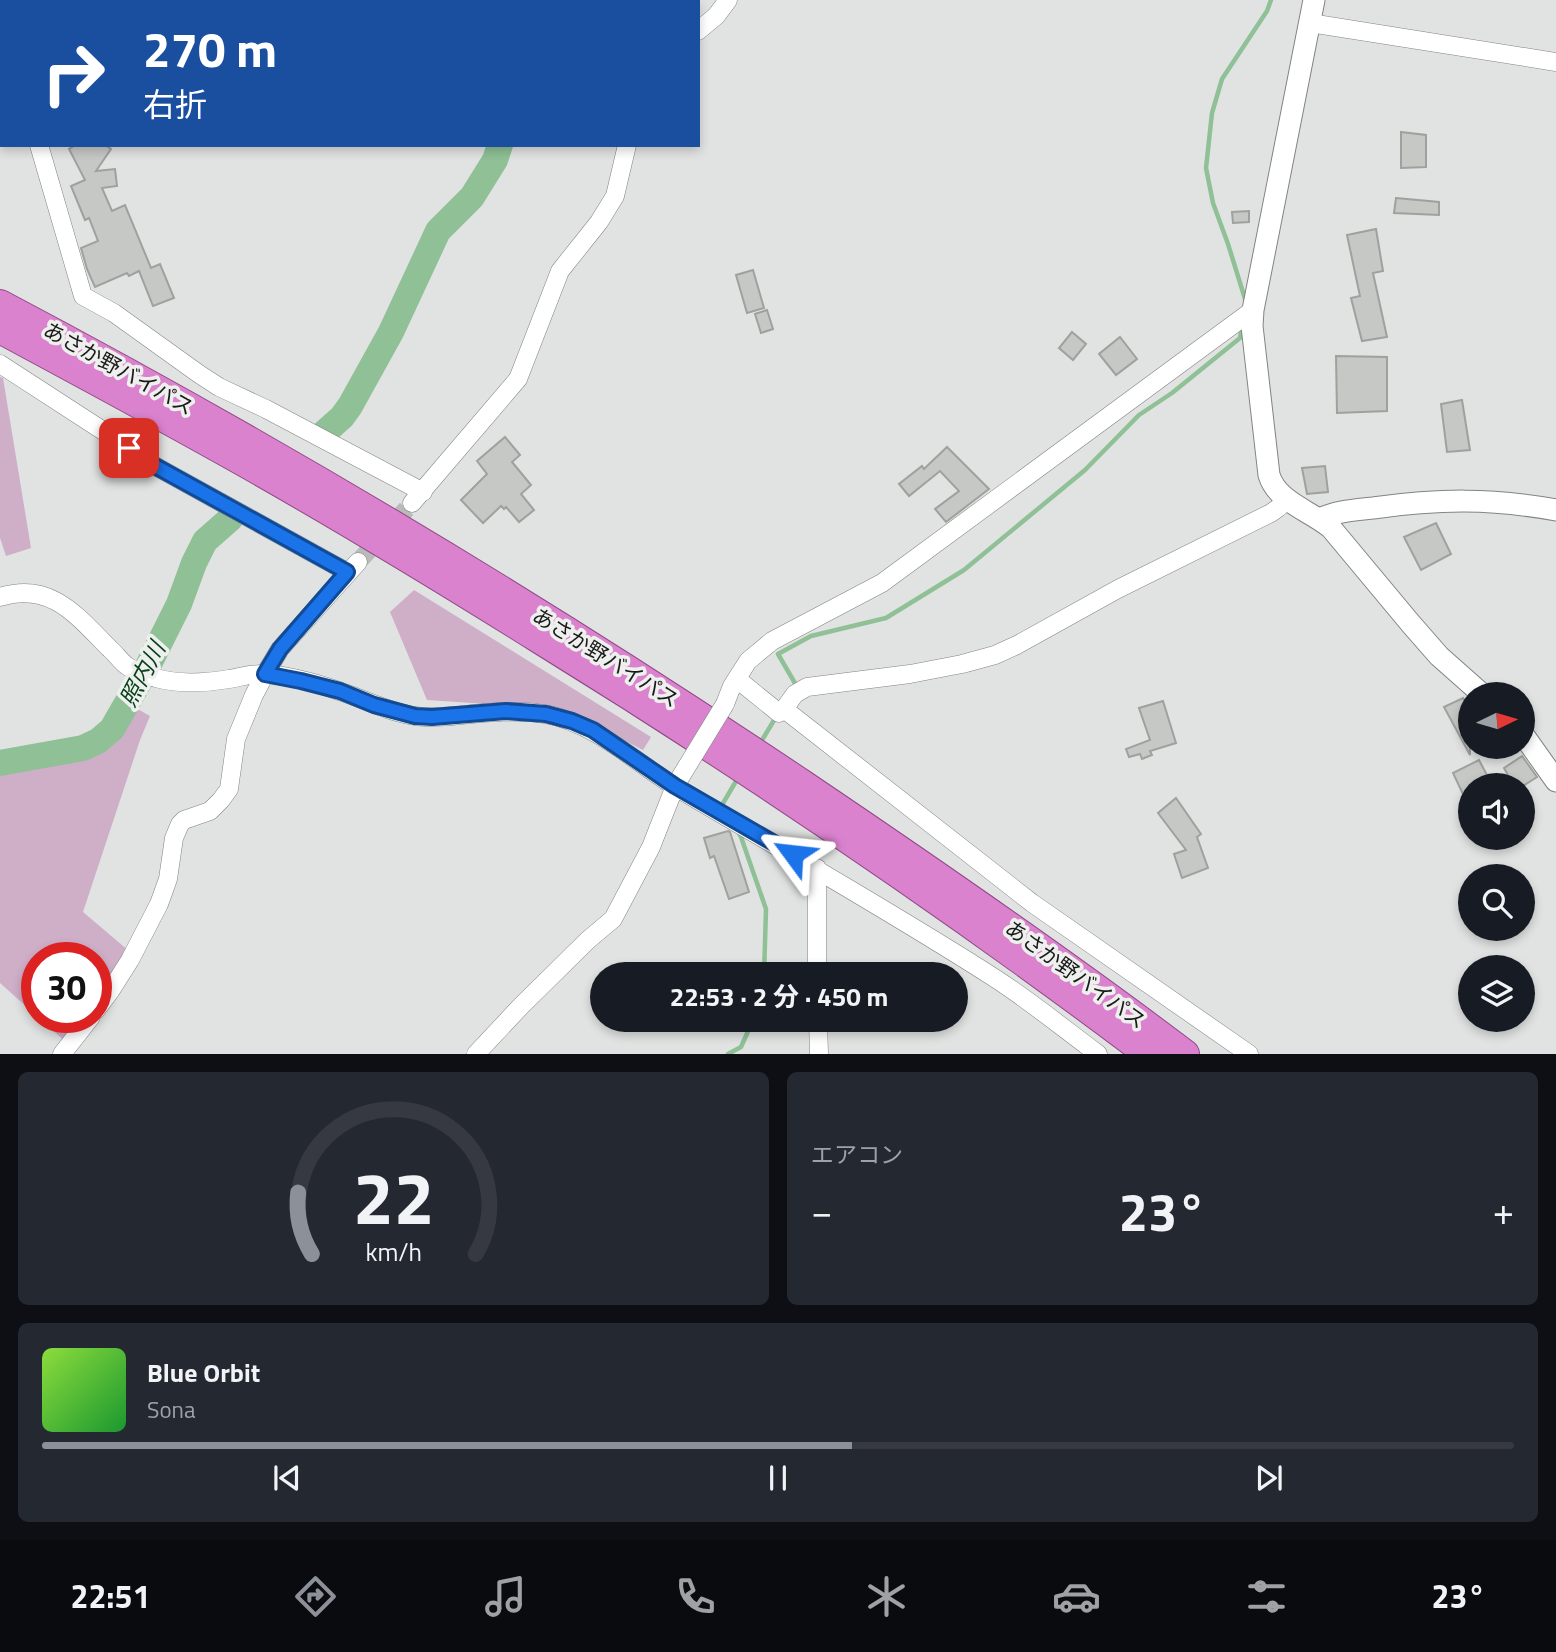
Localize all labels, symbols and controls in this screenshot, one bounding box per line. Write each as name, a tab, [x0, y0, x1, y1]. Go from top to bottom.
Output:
text: 270 m	[143, 11, 277, 86]
icon: right	[28, 28, 119, 119]
text: 右折	[143, 80, 207, 128]
street label: あさか野バイパス	[38, 313, 200, 423]
pin	[99, 418, 159, 478]
icon: arrive	[110, 429, 148, 467]
street label: あさか野バイパス	[526, 599, 686, 715]
water label: 照内川	[110, 633, 175, 713]
north arrow	[1458, 682, 1535, 760]
map controls	[1458, 682, 1535, 1032]
button: sound	[1458, 773, 1535, 850]
position arrow	[756, 817, 830, 891]
button: search	[1458, 864, 1535, 941]
street label: あさか野バイパス	[999, 912, 1153, 1036]
speed limit sign: 30	[21, 942, 112, 1033]
button: layers	[1458, 955, 1535, 1032]
text: 22:53 · 2 分 · 450 m	[670, 977, 888, 1016]
text: エアコン	[811, 1137, 903, 1172]
text: 22	[353, 1143, 434, 1253]
text: 23°	[1119, 1172, 1206, 1251]
text: −	[811, 1182, 832, 1240]
text: +	[1493, 1182, 1514, 1240]
text: km/h	[365, 1233, 422, 1271]
text: Blue Orbit	[147, 1353, 260, 1392]
text: Sona	[147, 1392, 195, 1427]
icon: previous	[268, 1459, 306, 1497]
icon: pause	[759, 1459, 797, 1497]
icon: next	[1250, 1459, 1288, 1497]
text: 22:51	[71, 1572, 150, 1620]
icon: directions	[291, 1572, 340, 1621]
icon: music	[481, 1572, 530, 1621]
icon: phone	[671, 1572, 720, 1621]
icon: climate	[862, 1572, 911, 1621]
icon: car	[1052, 1572, 1101, 1621]
icon: filters	[1242, 1572, 1291, 1621]
text: 23°	[1432, 1572, 1485, 1620]

